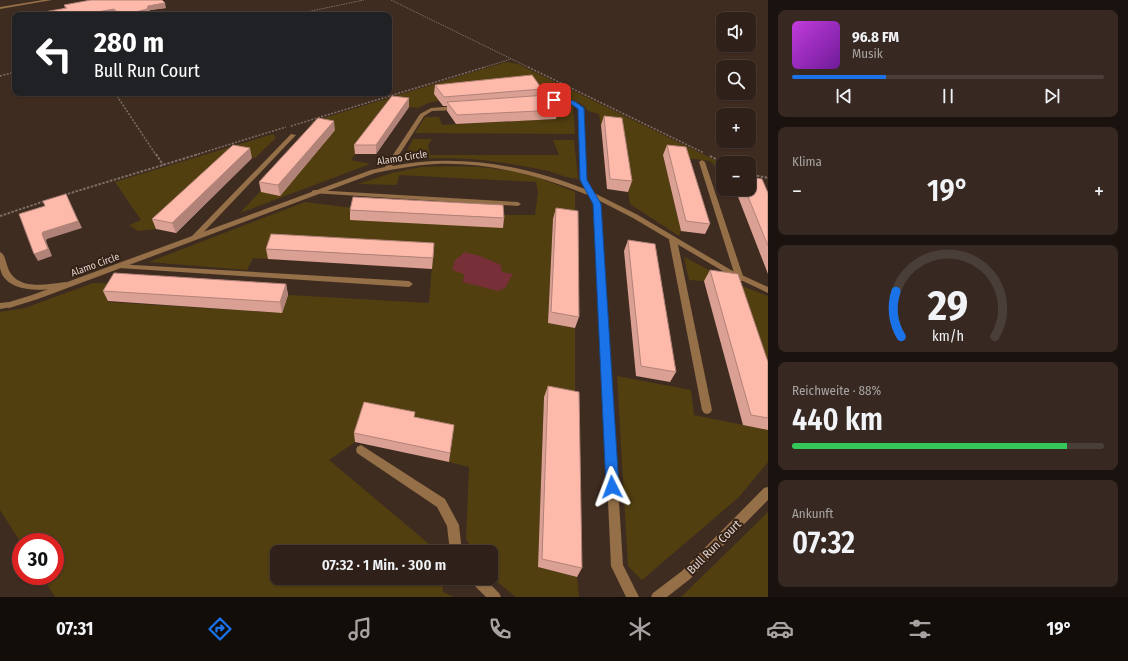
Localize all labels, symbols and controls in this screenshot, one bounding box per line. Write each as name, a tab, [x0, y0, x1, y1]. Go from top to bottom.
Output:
map controls	[716, 12, 756, 196]
button: sound	[716, 12, 756, 52]
text: 280 m	[94, 26, 164, 59]
icon: left	[28, 28, 80, 80]
text: 96.8 FM	[852, 28, 899, 46]
text: Musik	[852, 46, 883, 61]
text: Bull Run Court	[94, 60, 200, 82]
button: search	[716, 60, 756, 100]
pin	[537, 83, 571, 117]
icon: previous	[833, 85, 855, 107]
icon: pause	[937, 85, 959, 107]
icon: next	[1041, 85, 1063, 107]
icon: arrive	[543, 89, 565, 111]
button: +	[716, 108, 756, 148]
street label: Alamo Circle	[376, 148, 428, 168]
text: Klima	[792, 154, 822, 169]
button: −	[716, 156, 756, 196]
text: 19°	[927, 173, 969, 209]
text: −	[792, 178, 802, 205]
text: +	[1094, 178, 1104, 205]
street label: Alamo Circle	[69, 251, 121, 279]
text: 29	[927, 280, 968, 330]
text: km/h	[932, 327, 964, 344]
text: Reichweite · 88%	[792, 383, 881, 398]
text: 440 km	[792, 402, 883, 438]
position arrow	[591, 466, 633, 508]
text: Ankunft	[792, 506, 834, 521]
street label: Bull Run Court	[684, 517, 744, 577]
text: 07:32	[792, 525, 855, 561]
speed limit sign: 30	[12, 533, 64, 585]
text: 07:32 · 1 Min. · 300 m	[322, 556, 446, 574]
icon: directions	[206, 615, 234, 643]
icon: music	[346, 615, 374, 643]
icon: phone	[486, 615, 514, 643]
icon: climate	[626, 615, 654, 643]
icon: car	[766, 615, 794, 643]
icon: filters	[906, 615, 934, 643]
text: 07:31	[56, 618, 93, 640]
text: 19°	[1047, 618, 1072, 640]

